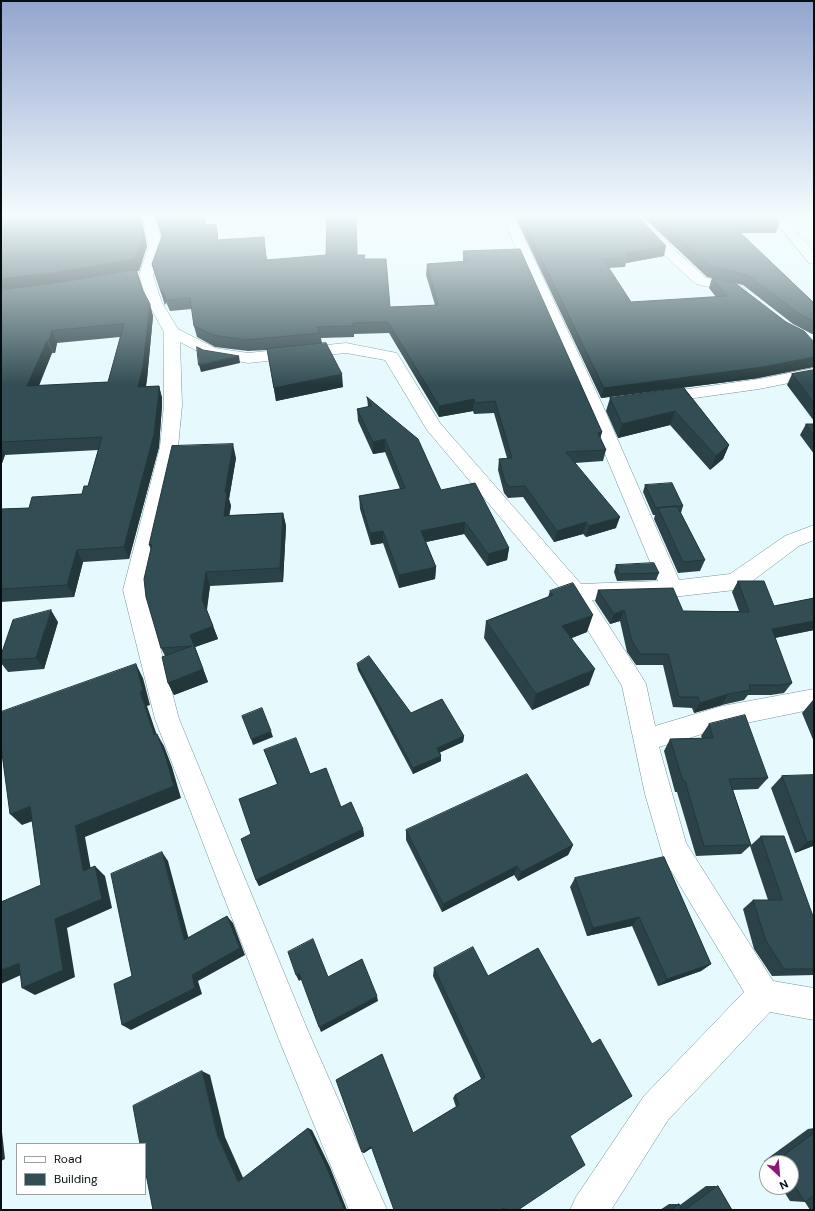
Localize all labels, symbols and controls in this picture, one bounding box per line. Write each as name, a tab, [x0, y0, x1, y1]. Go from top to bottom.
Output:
legend	[16, 1143, 146, 1195]
text: Road	[54, 1151, 82, 1167]
north arrow	[759, 1155, 799, 1195]
text: Building	[54, 1171, 98, 1187]
text: N	[777, 1177, 790, 1193]

